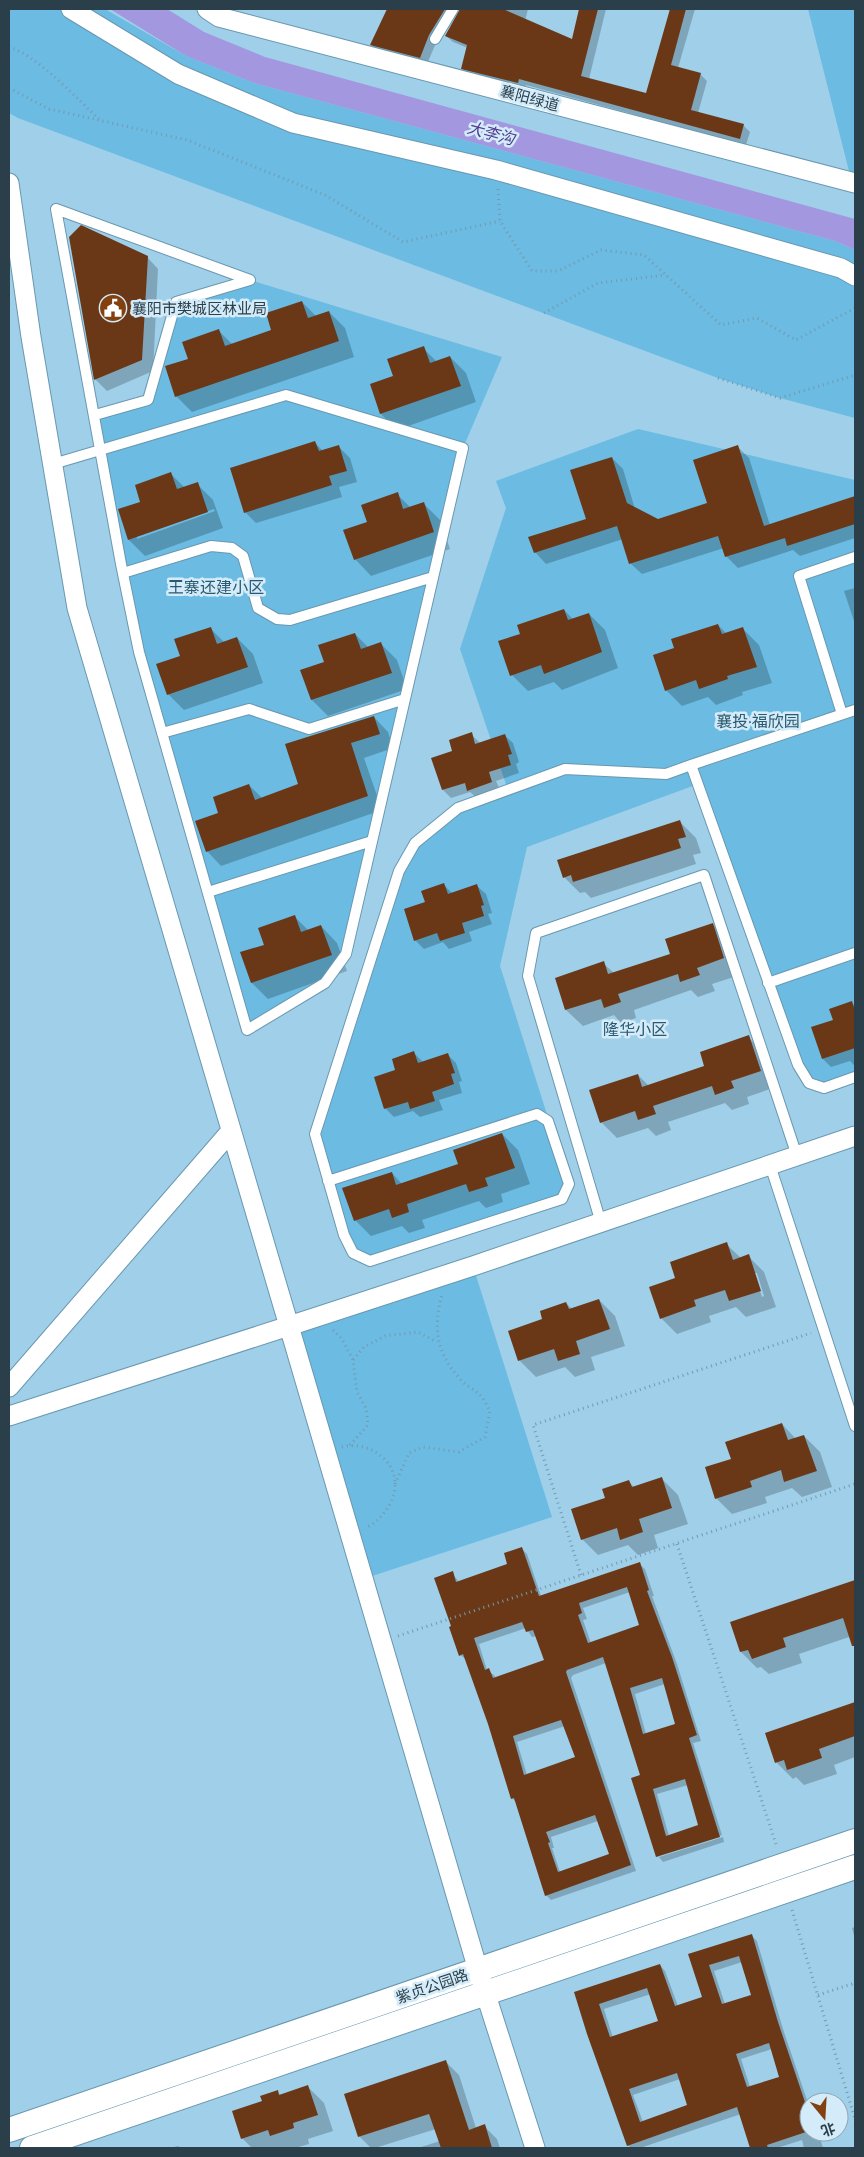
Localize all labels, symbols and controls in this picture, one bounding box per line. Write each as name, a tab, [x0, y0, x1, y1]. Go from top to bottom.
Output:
street label: 襄阳绿道	[498, 80, 562, 116]
water label: 大李沟	[465, 116, 519, 150]
public building icon: 襄阳市樊城区林业局	[98, 293, 128, 323]
place label: 襄阳市樊城区林业局	[132, 298, 267, 319]
district label: 王寨还建小区	[168, 576, 264, 598]
district label: 襄投·福欣园	[716, 710, 800, 732]
district label: 隆华小区	[603, 1018, 667, 1040]
street label: 紫贞公园路	[393, 1964, 471, 2008]
north arrow	[799, 2092, 849, 2142]
text: 北	[819, 2119, 838, 2141]

